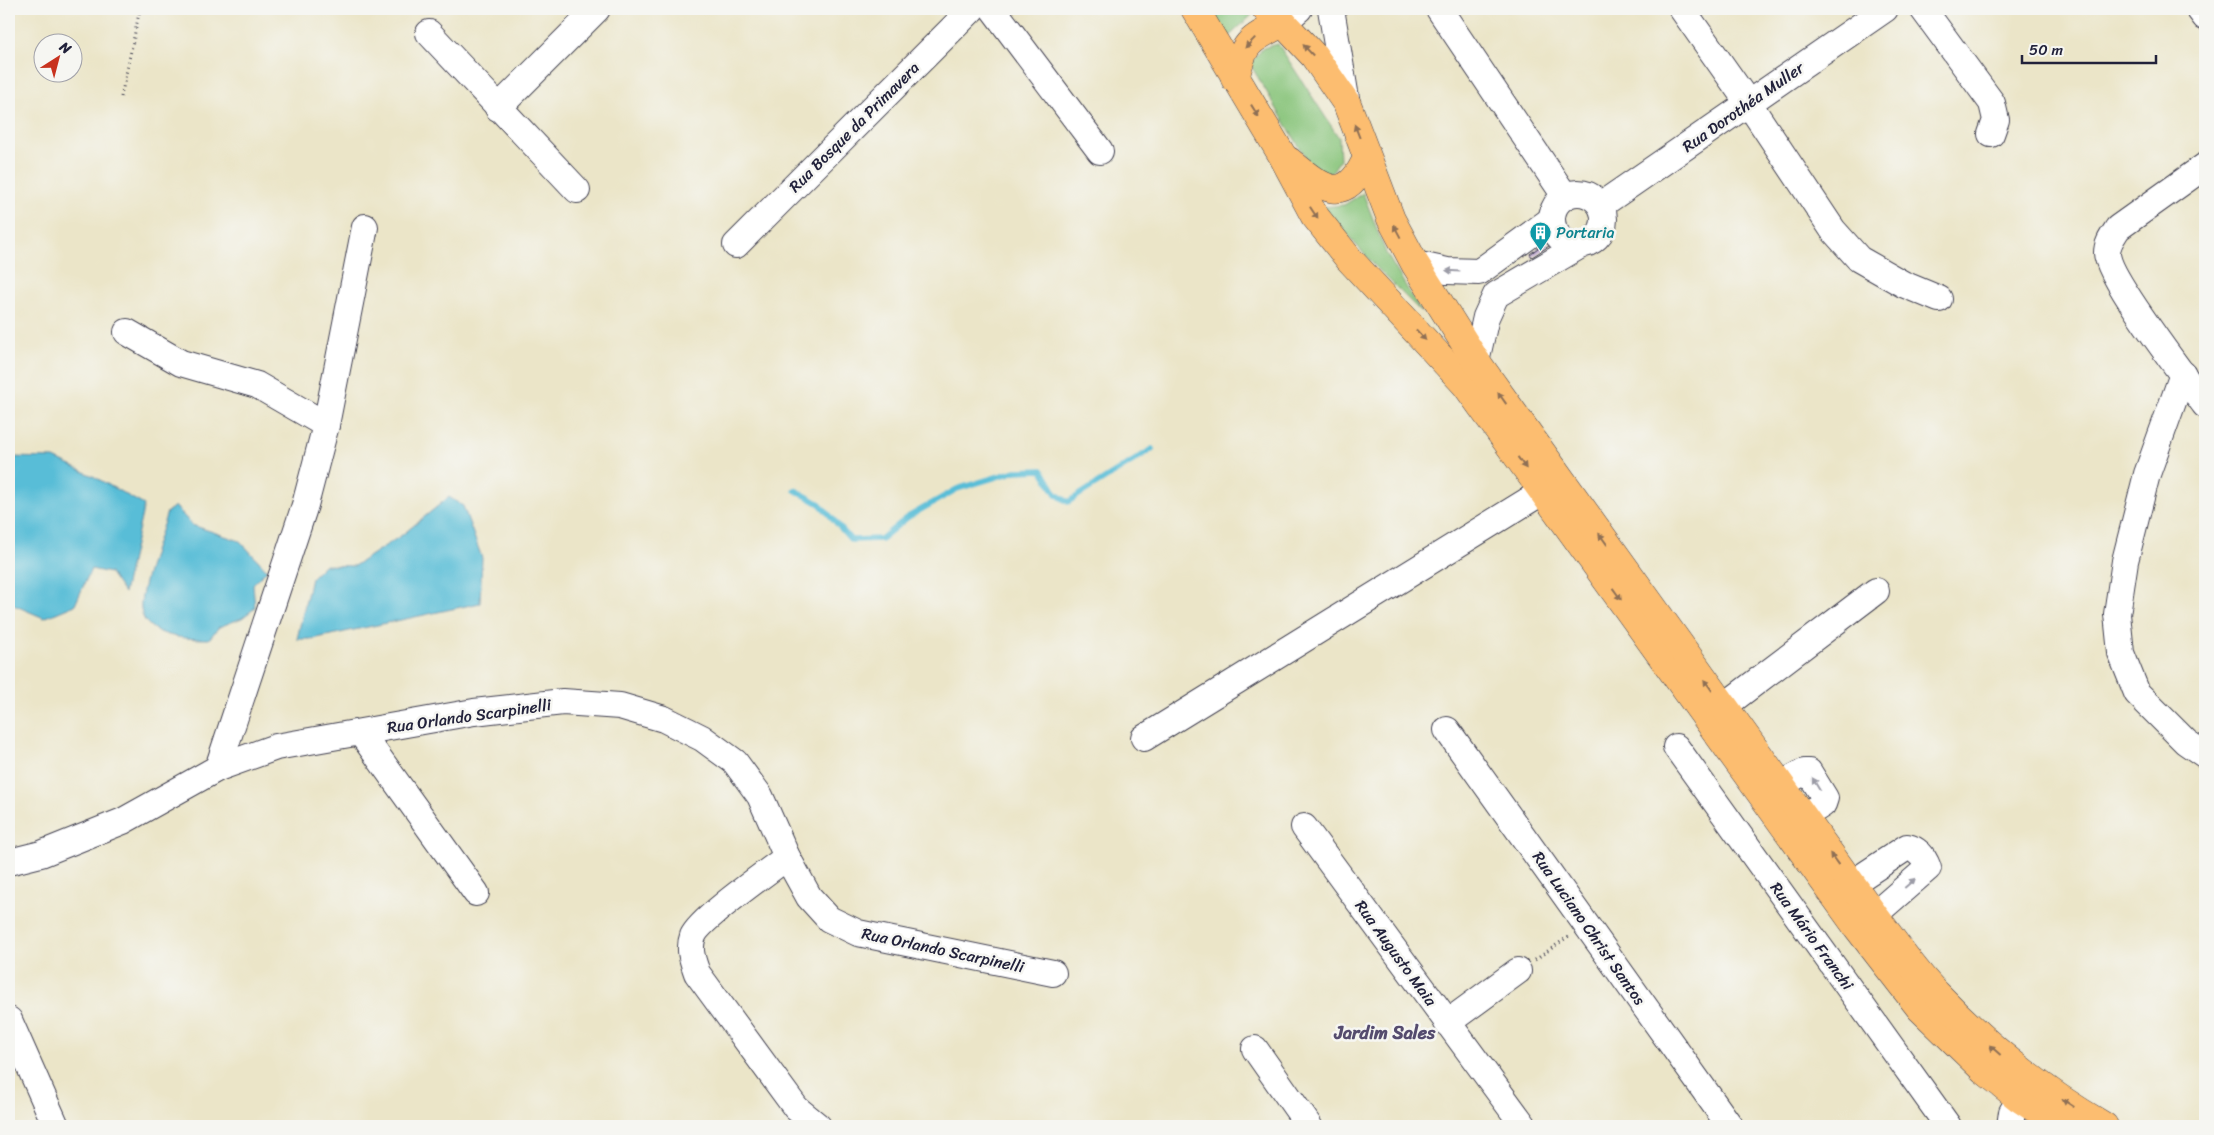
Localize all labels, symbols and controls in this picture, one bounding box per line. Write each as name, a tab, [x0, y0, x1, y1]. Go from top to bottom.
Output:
north arrow	[32, 32, 82, 82]
scale bar	[2022, 32, 2155, 64]
text: N	[53, 34, 77, 61]
one-way arrow	[1244, 37, 1256, 49]
text: 50 m	[2029, 37, 2064, 63]
one-way arrow	[1302, 44, 1314, 56]
street label: Rua Dorothéa Muller	[1676, 53, 1811, 160]
street label: Rua Bosque da Primavera	[781, 54, 927, 200]
one-way arrow	[1250, 105, 1259, 118]
one-way arrow	[1353, 123, 1361, 138]
one-way arrow	[1310, 206, 1319, 220]
place label: Portaria	[1556, 218, 1614, 247]
building icon: Portaria	[1528, 220, 1552, 251]
one-way arrow	[1393, 224, 1401, 238]
one-way arrow	[1445, 266, 1461, 274]
one-way arrow	[1415, 329, 1427, 341]
one-way arrow	[1497, 391, 1507, 405]
one-way arrow	[1516, 456, 1526, 469]
one-way arrow	[1598, 532, 1608, 546]
one-way arrow	[1611, 587, 1622, 600]
one-way arrow	[1703, 678, 1713, 692]
street label: Rua Orlando Scarpinelli	[385, 690, 553, 742]
one-way arrow	[1812, 777, 1821, 790]
street label: Rua Luciano Christ Santos	[1525, 845, 1654, 1012]
one-way arrow	[1829, 853, 1839, 866]
street label: Rua Mário Franchi	[1763, 876, 1862, 997]
one-way arrow	[1904, 877, 1916, 889]
street label: Rua Augusto Maia	[1347, 894, 1445, 1013]
street label: Rua Orlando Scarpinelli	[859, 919, 1027, 981]
district label: Jardim Sales	[1334, 1017, 1436, 1049]
one-way arrow	[1988, 1044, 2001, 1055]
one-way arrow	[2062, 1099, 2075, 1108]

